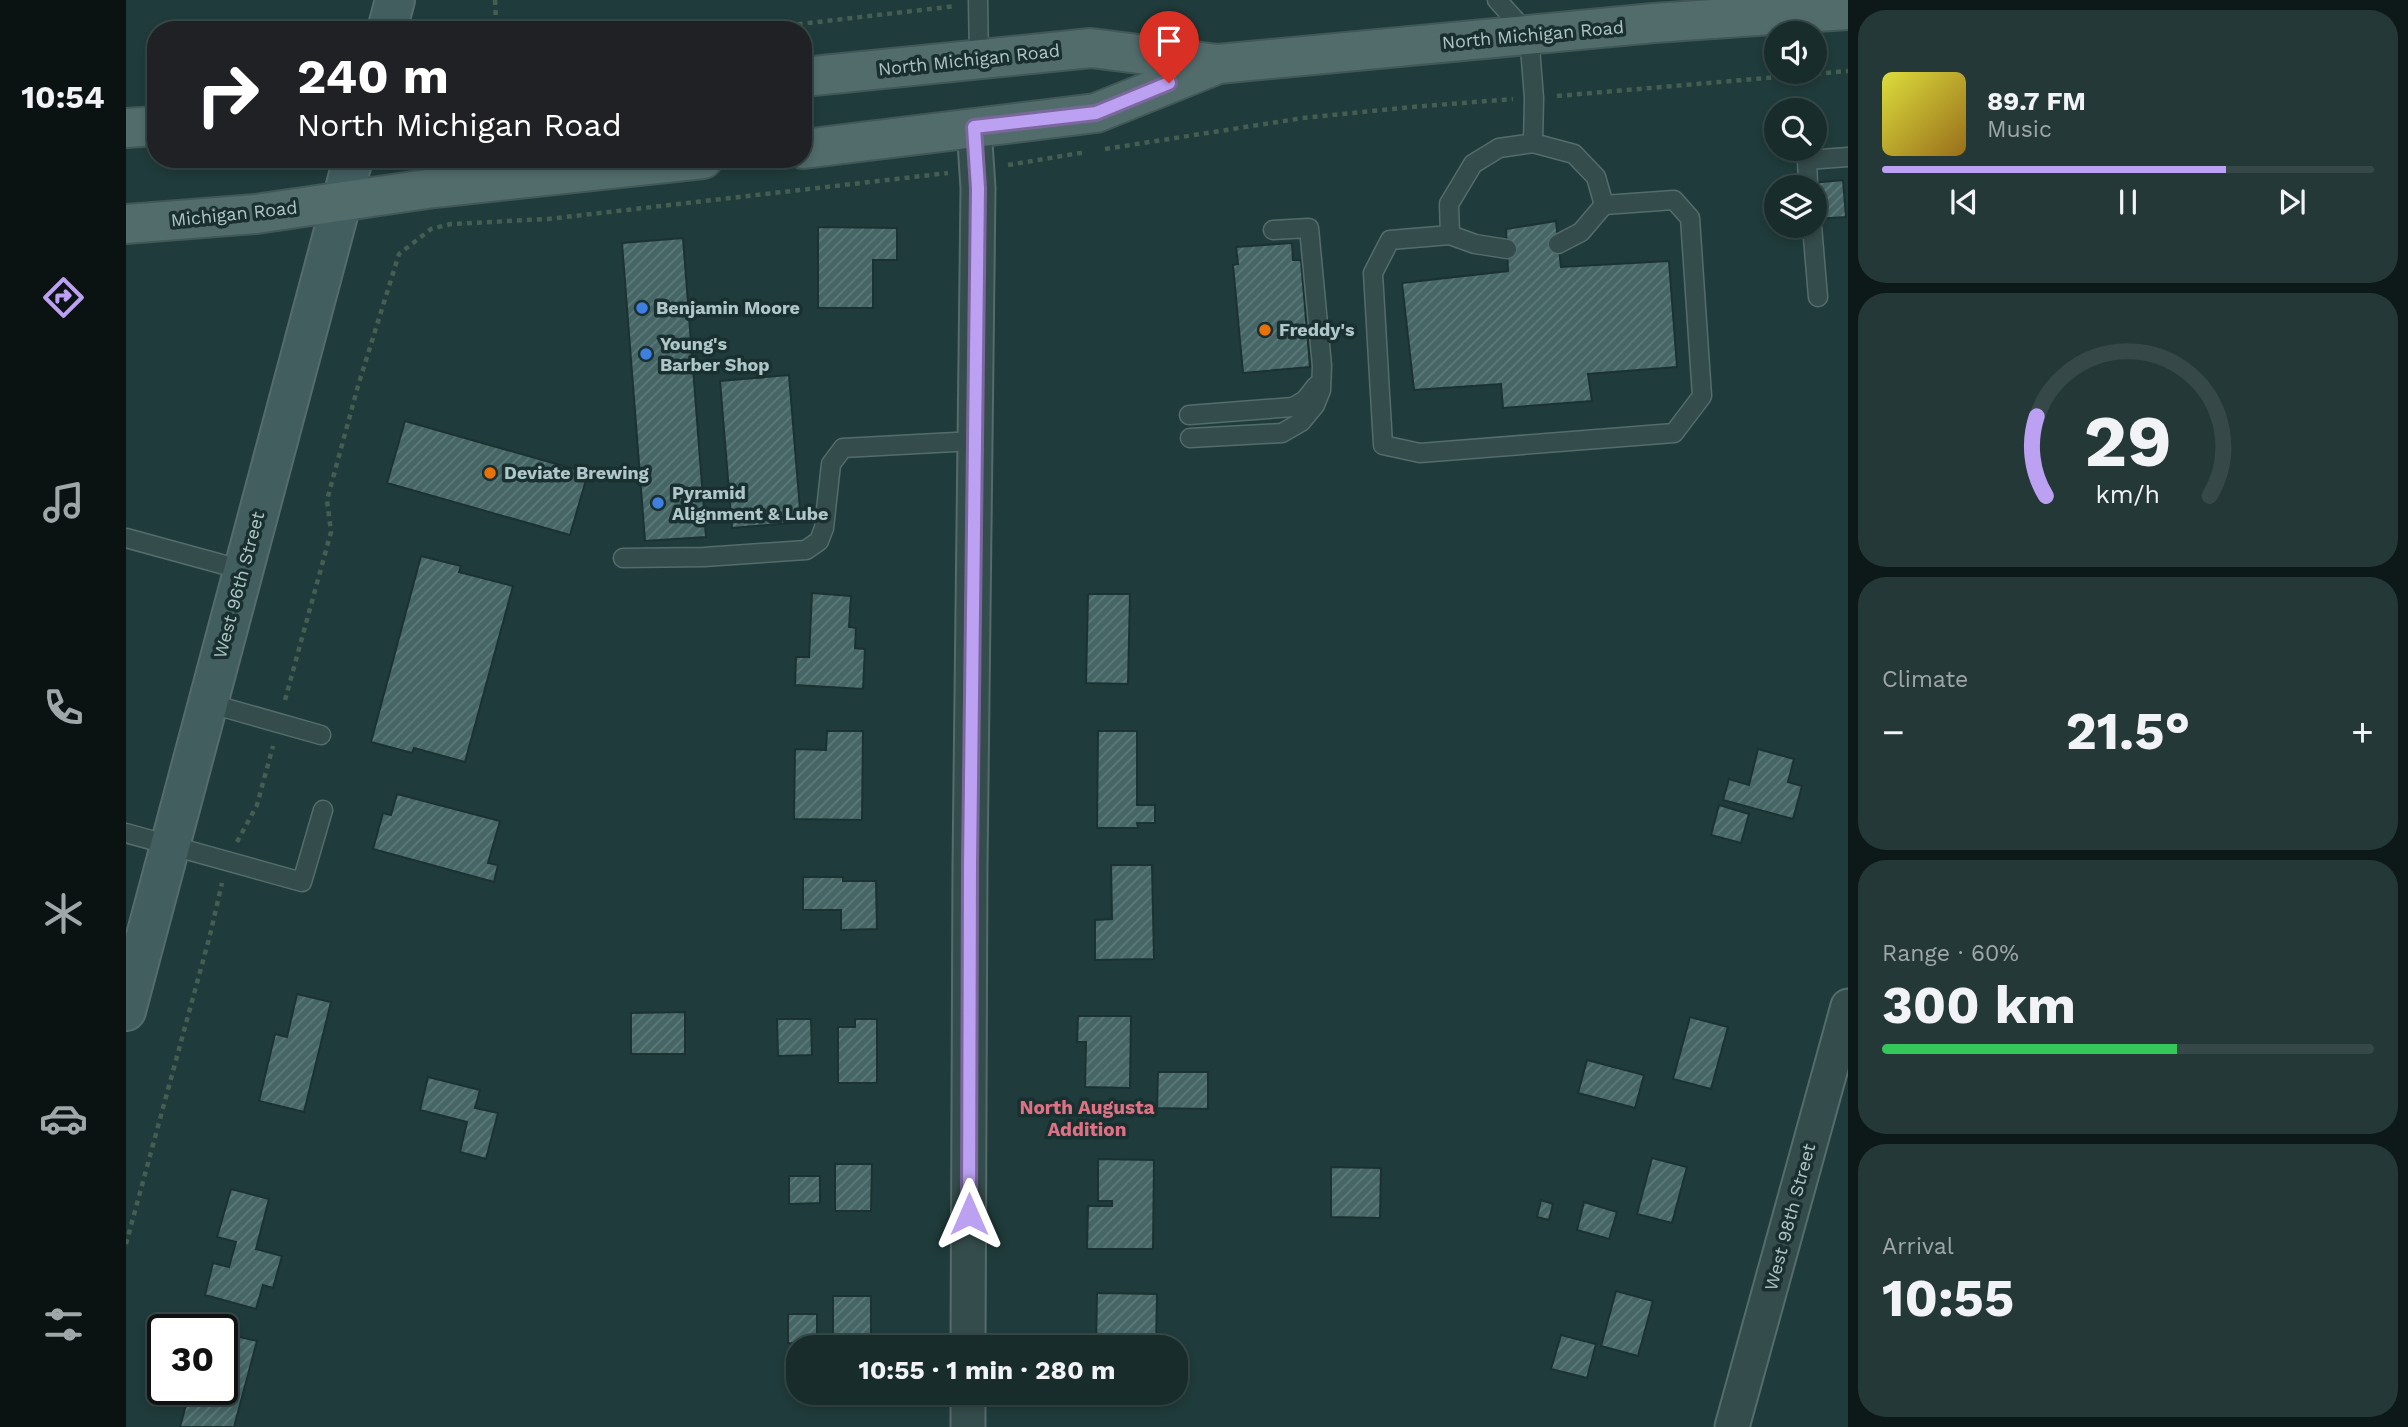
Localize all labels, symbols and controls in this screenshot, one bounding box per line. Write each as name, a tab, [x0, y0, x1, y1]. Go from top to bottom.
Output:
pin	[1139, 11, 1199, 83]
street label: North Michigan Road	[1441, 16, 1625, 53]
map controls	[1764, 21, 1827, 238]
button: sound	[1764, 21, 1827, 84]
icon: arrive	[1150, 22, 1188, 60]
street label: North Michigan Road	[877, 40, 1061, 79]
text: 240 m	[297, 47, 449, 105]
icon: right	[182, 49, 273, 140]
text: 10:54	[21, 78, 105, 116]
text: 89.7 FM	[1987, 86, 2086, 116]
button: search	[1764, 98, 1827, 161]
text: North Michigan Road	[297, 106, 622, 144]
text: Music	[1987, 116, 2052, 143]
button: layers	[1764, 175, 1827, 238]
icon: previous	[1945, 183, 1983, 221]
icon: pause	[2109, 183, 2147, 221]
icon: next	[2273, 183, 2311, 221]
street label: Michigan Road	[170, 196, 298, 231]
icon: directions	[39, 273, 88, 322]
place label: Benjamin Moore	[656, 297, 800, 318]
marker: Benjamin Moore	[634, 300, 650, 316]
place label: Freddy's	[1279, 319, 1355, 340]
marker: Freddy's	[1257, 322, 1273, 338]
place label: Young's Barber Shop	[660, 333, 770, 375]
marker: Young's Barber Shop	[638, 346, 654, 362]
text: 29	[2084, 399, 2172, 485]
place label: Deviate Brewing	[504, 462, 650, 483]
marker: Deviate Brewing	[482, 465, 498, 481]
icon: music	[39, 478, 88, 527]
text: km/h	[2096, 480, 2160, 509]
place label: Pyramid Alignment & Lube	[672, 482, 828, 524]
marker: Pyramid Alignment & Lube	[650, 495, 666, 511]
street label: West 96th Street	[209, 509, 268, 661]
text: Climate	[1882, 666, 1968, 693]
icon: phone	[39, 683, 88, 732]
text: 21.5°	[2066, 701, 2190, 762]
text: −	[1882, 710, 1905, 754]
text: +	[2351, 710, 2374, 754]
icon: climate	[39, 889, 88, 938]
text: Range · 60%	[1882, 940, 2019, 967]
text: 300 km	[1882, 975, 2076, 1036]
icon: car	[39, 1094, 88, 1143]
district label: North Augusta Addition	[1019, 1096, 1155, 1141]
street label: West 98th Street	[1760, 1141, 1819, 1293]
position arrow	[932, 1177, 1006, 1251]
text: Arrival	[1882, 1233, 1954, 1260]
text: 10:55	[1882, 1268, 2014, 1329]
icon: filters	[39, 1300, 88, 1349]
speed limit sign: 30	[147, 1314, 238, 1405]
text: 10:55 · 1 min · 280 m	[858, 1355, 1116, 1385]

